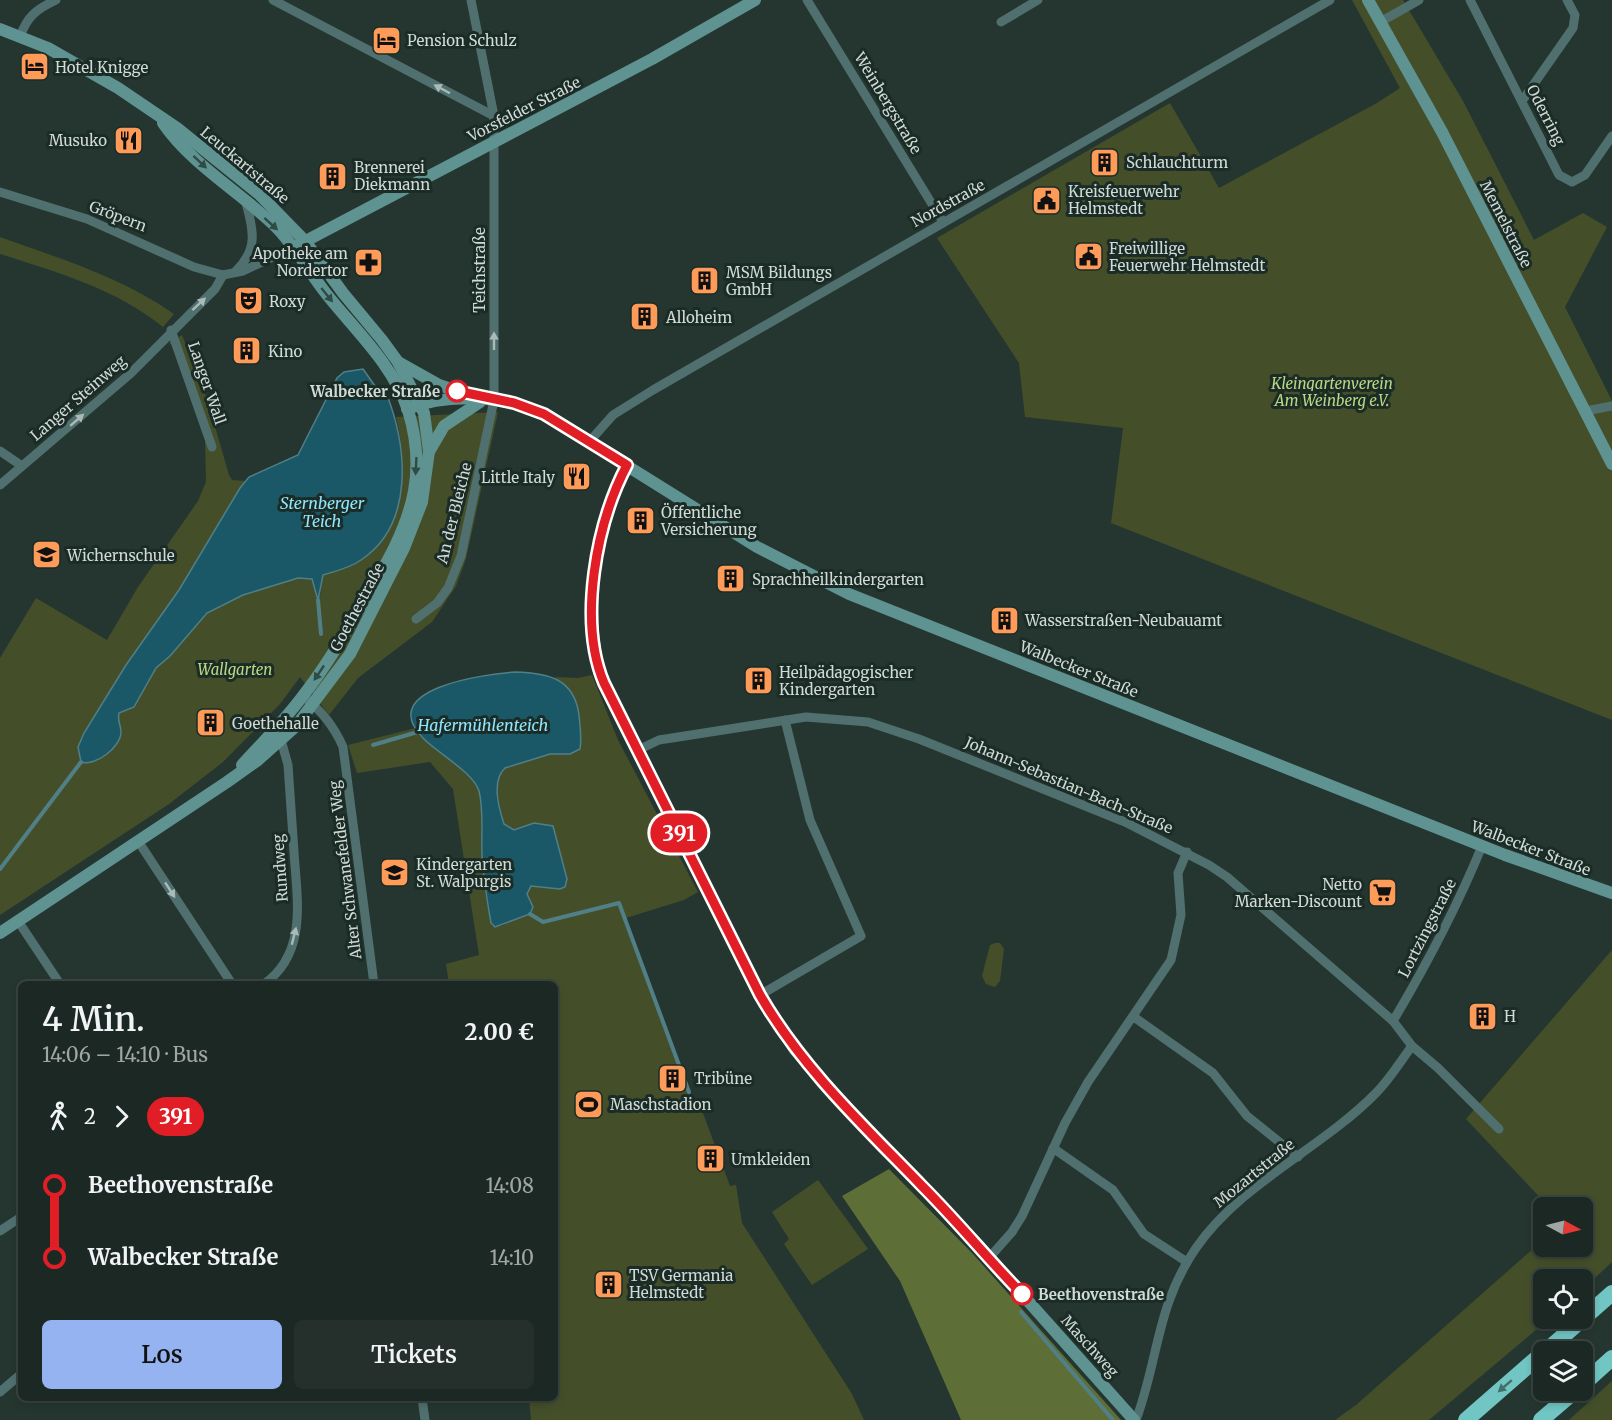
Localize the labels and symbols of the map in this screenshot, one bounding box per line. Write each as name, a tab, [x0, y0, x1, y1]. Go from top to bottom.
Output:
hotel icon: Pension Schulz	[370, 24, 402, 56]
place label: Pension Schulz	[407, 31, 517, 50]
street label: Weinbergstraße	[850, 48, 926, 157]
hotel icon: Hotel Knigge	[18, 51, 50, 83]
place label: Hotel Knigge	[55, 58, 149, 77]
street label: Vorsfelder Straße	[464, 72, 584, 146]
street label: Oderring	[1523, 82, 1569, 148]
one-way arrow	[433, 84, 450, 94]
street label: Leuckartstraße	[197, 122, 293, 208]
restaurant icon: Musuko	[112, 124, 144, 156]
place label: Musuko	[49, 131, 107, 150]
building icon: Schlauchturm	[1089, 146, 1121, 178]
place label: Schlauchturm	[1126, 153, 1228, 172]
one-way arrow	[192, 155, 207, 168]
place label: Brennerei Diekmann	[354, 158, 430, 194]
building icon: Brennerei Diekmann	[317, 160, 349, 192]
street label: Nordstraße	[908, 175, 988, 231]
street label: Memelstraße	[1476, 177, 1536, 271]
place label: Kreisfeuerwehr Helmstedt	[1068, 182, 1180, 218]
public building icon: Kreisfeuerwehr Helmstedt	[1031, 184, 1063, 216]
street label: Gröpern	[87, 196, 149, 236]
one-way arrow	[263, 217, 278, 230]
street label: Teichstraße	[470, 227, 489, 313]
place label: Freiwillige Feuerwehr Helmstedt	[1109, 239, 1265, 275]
public building icon: Freiwillige Feuerwehr Helmstedt	[1072, 241, 1104, 273]
place label: Apotheke am Nordertor	[251, 244, 348, 280]
pharmacy icon: Apotheke am Nordertor	[353, 246, 385, 278]
place label: MSM Bildungs GmbH	[726, 263, 832, 299]
building icon: MSM Bildungs GmbH	[689, 265, 721, 297]
theatre icon: Roxy	[232, 285, 264, 317]
one-way arrow	[320, 287, 333, 302]
place label: Roxy	[269, 292, 306, 311]
one-way arrow	[191, 298, 206, 311]
building icon: Alloheim	[629, 301, 661, 333]
place label: Alloheim	[665, 308, 732, 327]
one-way arrow	[489, 332, 499, 351]
building icon: Kino	[231, 335, 263, 367]
street label: Langer Wall	[184, 339, 230, 427]
place label: Kino	[268, 342, 303, 361]
street label: Langer Steinweg	[26, 351, 130, 445]
park label: Kleingartenverein Am Weinberg e.V.	[1270, 374, 1393, 410]
marker: Walbecker Straße	[446, 380, 468, 402]
place label: Walbecker Straße	[309, 382, 440, 401]
one-way arrow	[69, 413, 85, 426]
one-way arrow	[412, 456, 421, 475]
street label: An der Bleiche	[432, 460, 476, 567]
restaurant icon: Little Italy	[560, 461, 592, 493]
place label: Little Italy	[481, 468, 555, 487]
water label: Sternberger Teich	[280, 493, 365, 531]
place label: Öffentliche Versicherung	[660, 502, 757, 539]
building icon: Öffentliche Versicherung	[624, 505, 656, 537]
school or university icon: Wichernschule	[30, 539, 62, 571]
place label: Wichernschule	[66, 546, 175, 565]
street label: Goethestraße	[326, 559, 388, 655]
building icon: Sprachheilkindergarten	[715, 563, 747, 595]
place label: Sprachheilkindergarten	[752, 570, 924, 589]
building icon: Wasserstraßen-Neubauamt	[988, 604, 1020, 636]
place label: Wasserstraßen-Neubauamt	[1024, 611, 1222, 630]
street label: Walbecker Straße	[1016, 636, 1141, 702]
park label: Wallgarten	[198, 660, 272, 679]
place label: Heilpädagogischer Kindergarten	[779, 663, 914, 699]
one-way arrow	[313, 664, 325, 680]
building icon: Heilpädagogischer Kindergarten	[742, 665, 774, 697]
building icon: Goethehalle	[195, 707, 227, 739]
place label: Goethehalle	[232, 714, 319, 733]
water label: Hafermühlenteich	[417, 715, 548, 735]
street label: Johann-Sebastian-Bach-Straße	[961, 732, 1176, 838]
street label: Alter Schwanefelder Weg	[325, 780, 366, 961]
line badge: 391	[644, 814, 714, 852]
street label: Walbecker Straße	[1468, 816, 1594, 880]
street label: Rundweg	[268, 833, 292, 903]
place label: Kindergarten St. Walpurgis	[416, 855, 512, 891]
school or university icon: Kindergarten St. Walpurgis	[379, 857, 411, 889]
place label: Netto Marken-Discount	[1235, 875, 1362, 911]
street label: Lortzingstraße	[1394, 875, 1460, 981]
supermarket icon: Netto Marken-Discount	[1367, 877, 1399, 909]
one-way arrow	[165, 882, 176, 898]
one-way arrow	[290, 927, 299, 945]
building icon: H	[1467, 1000, 1499, 1032]
place label: H	[1504, 1007, 1516, 1026]
building icon: Tribüne	[657, 1062, 689, 1094]
place label: Tribüne	[694, 1069, 752, 1088]
sports icon: Maschstadion	[573, 1088, 605, 1120]
place label: Maschstadion	[610, 1095, 712, 1114]
street label: Mozartstraße	[1210, 1135, 1298, 1211]
building icon: Umkleiden	[694, 1143, 726, 1175]
place label: Umkleiden	[731, 1150, 810, 1169]
north arrow	[1533, 1197, 1593, 1257]
place label: TSV Germania Helmstedt	[629, 1266, 733, 1302]
building icon: TSV Germania Helmstedt	[592, 1268, 624, 1300]
marker: Beethovenstraße	[1011, 1283, 1033, 1305]
place label: Beethovenstraße	[1038, 1285, 1164, 1304]
street label: Maschweg	[1057, 1311, 1123, 1381]
one-way arrow	[1498, 1379, 1513, 1392]

